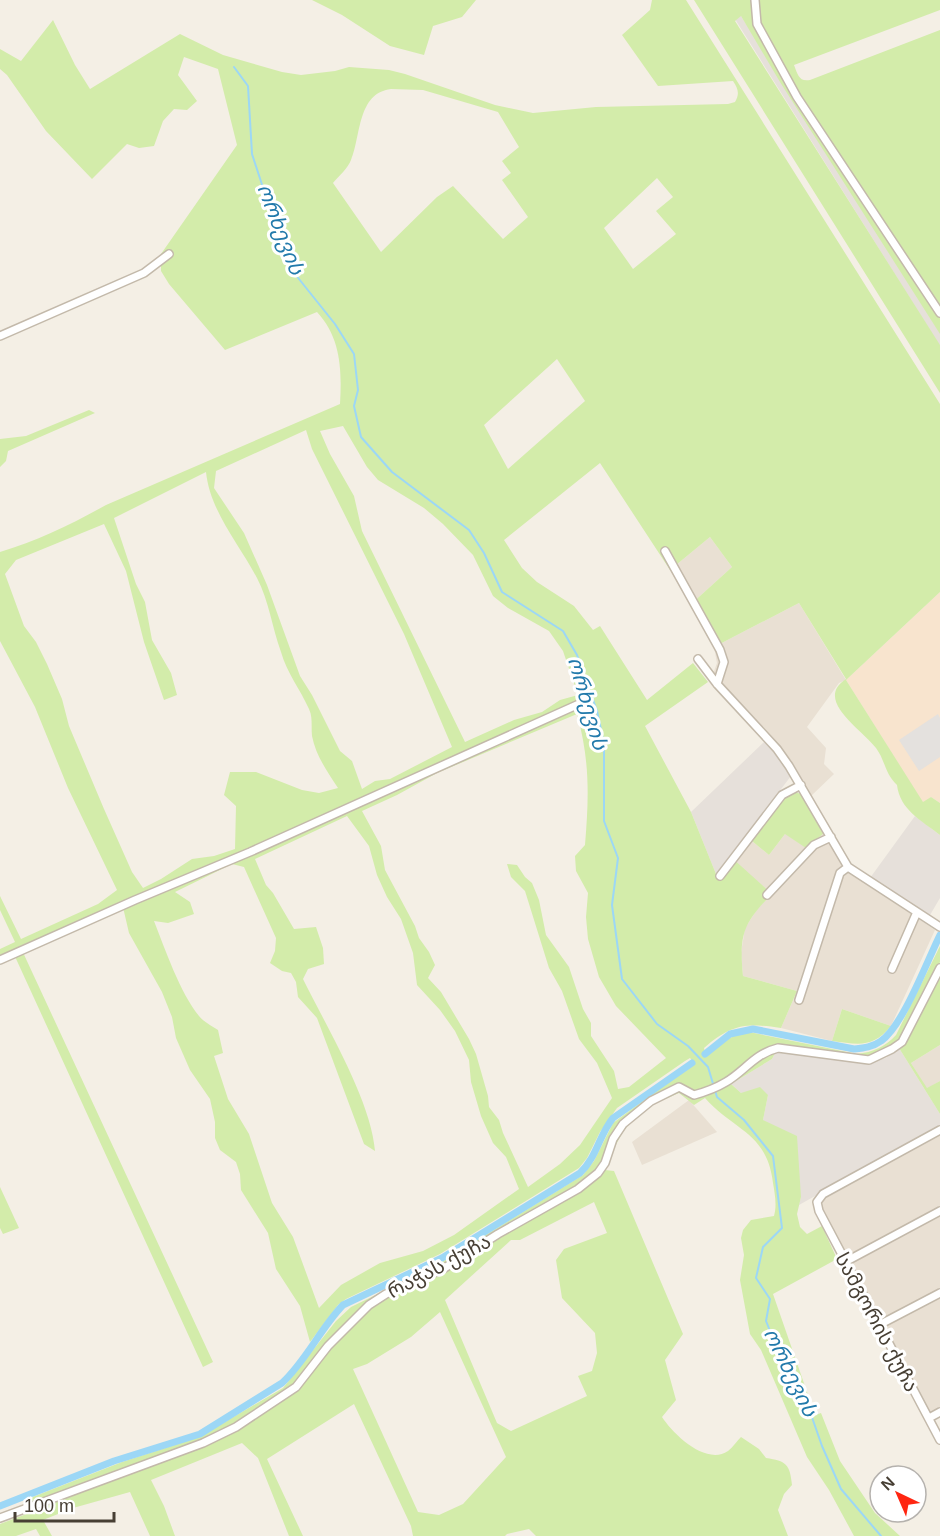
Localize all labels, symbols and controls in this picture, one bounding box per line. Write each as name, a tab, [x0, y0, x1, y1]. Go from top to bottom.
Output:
water label: ორხევის	[251, 180, 309, 280]
water label: ორხევის	[562, 654, 613, 754]
street label: რაჭას ქუჩა	[384, 1230, 495, 1303]
street label: სამგორის ქუჩა	[830, 1249, 923, 1396]
water label: ორხევის	[758, 1324, 823, 1422]
north arrow	[868, 1464, 928, 1524]
text: N	[878, 1473, 898, 1494]
scale bar	[15, 1485, 114, 1523]
text: 100 m	[24, 1496, 74, 1516]

